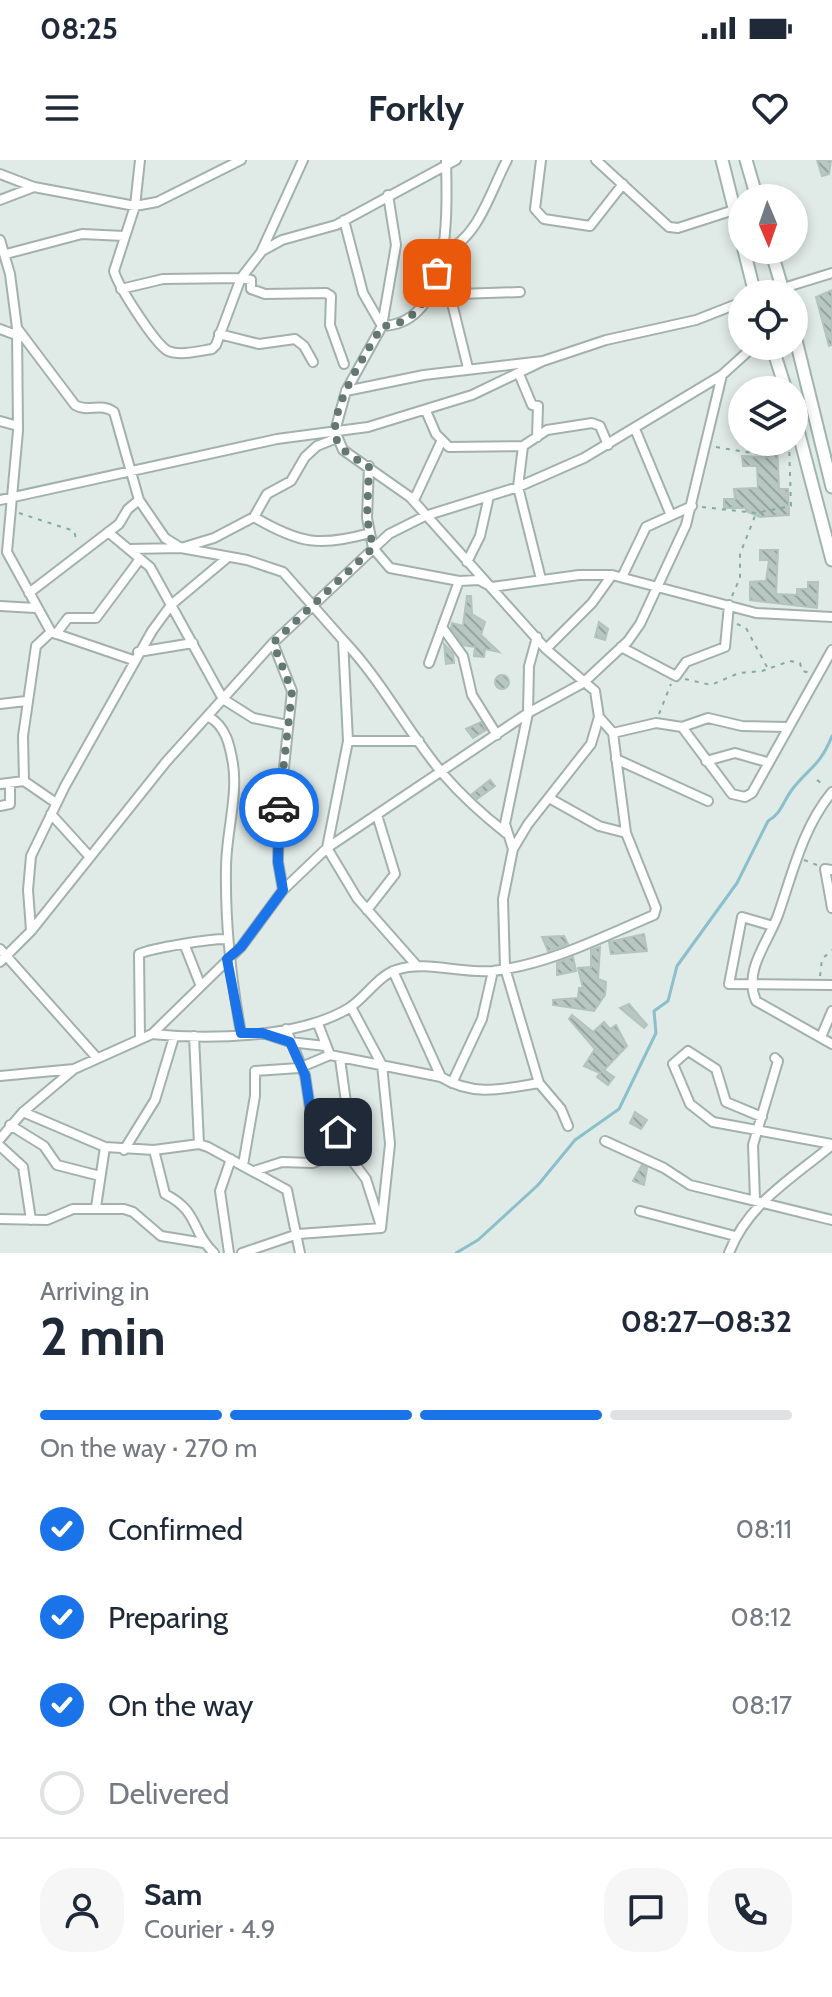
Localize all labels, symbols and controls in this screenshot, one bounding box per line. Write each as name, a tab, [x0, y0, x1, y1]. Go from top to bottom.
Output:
text: 08:25	[40, 10, 118, 47]
icon: menu	[40, 86, 84, 130]
text: Forkly	[368, 86, 464, 130]
icon: heart	[748, 86, 792, 130]
north arrow	[728, 184, 808, 264]
map controls	[728, 184, 808, 456]
pin	[403, 239, 471, 307]
icon: bag	[415, 251, 459, 295]
button: locate	[728, 280, 808, 360]
button: layers	[728, 376, 808, 456]
courier	[239, 768, 319, 848]
icon: car	[257, 786, 301, 830]
pin	[304, 1098, 372, 1166]
icon: home	[316, 1110, 360, 1154]
text: Arriving in	[40, 1275, 150, 1307]
text: 08:27–08:32	[621, 1303, 792, 1340]
text: 2 min	[40, 1305, 166, 1368]
text: On the way · 270 m	[40, 1432, 257, 1464]
icon: check	[40, 1507, 84, 1551]
text: Confirmed	[108, 1511, 243, 1548]
text: 08:11	[736, 1513, 792, 1545]
icon: check	[40, 1595, 84, 1639]
text: Preparing	[108, 1599, 228, 1636]
text: 08:12	[731, 1601, 792, 1633]
icon: check	[40, 1683, 84, 1727]
text: On the way	[108, 1687, 253, 1724]
text: 08:17	[731, 1689, 792, 1721]
text: Delivered	[108, 1775, 229, 1812]
button: person	[40, 1868, 124, 1952]
button: chat	[604, 1868, 688, 1952]
button: phone	[708, 1868, 792, 1952]
text: Sam	[144, 1876, 202, 1913]
text: Courier · 4.9	[144, 1913, 276, 1945]

